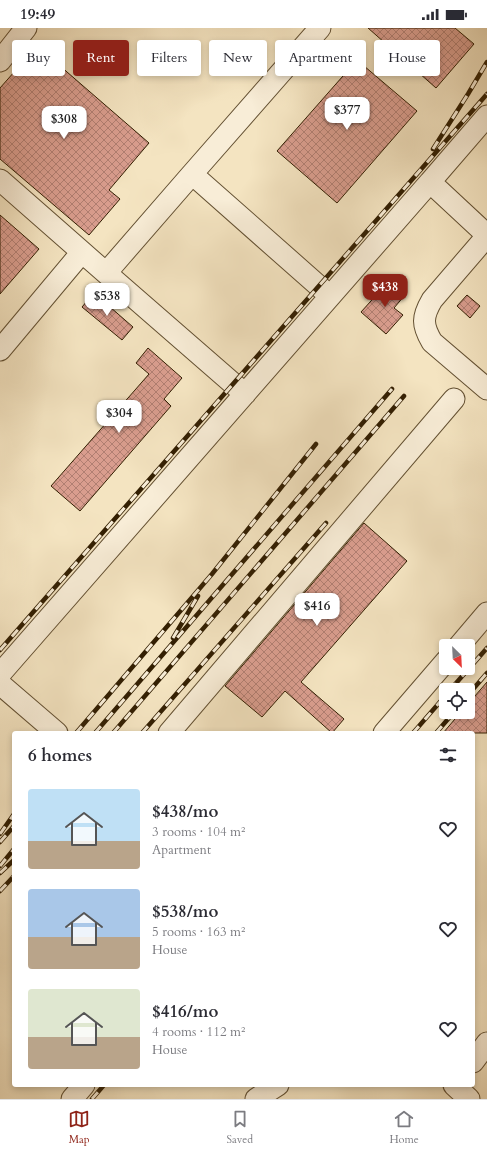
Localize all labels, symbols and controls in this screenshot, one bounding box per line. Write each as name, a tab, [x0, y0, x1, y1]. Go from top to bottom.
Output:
text: 19:49	[20, 4, 55, 24]
chip: Buy	[12, 40, 65, 76]
chip: Rent	[73, 40, 129, 76]
chip: Filters	[137, 40, 201, 76]
chip: New	[209, 40, 267, 76]
chip: Apartment	[275, 40, 366, 76]
chip: House	[374, 40, 440, 76]
pin: $377	[323, 97, 371, 131]
text: $377	[334, 101, 360, 119]
pin: $308	[40, 106, 88, 140]
text: $308	[51, 110, 77, 128]
pin: $438	[361, 274, 409, 308]
text: $438	[372, 278, 398, 296]
pin: $538	[83, 283, 131, 317]
text: $538	[94, 287, 120, 305]
pin: $304	[95, 400, 143, 434]
text: $304	[106, 404, 132, 422]
pin: $416	[293, 593, 341, 627]
text: $416	[304, 597, 330, 615]
north arrow	[439, 639, 475, 675]
map controls	[439, 639, 475, 719]
button: locate	[439, 683, 475, 719]
text: 6 homes	[28, 744, 92, 767]
icon: filters	[437, 744, 459, 766]
text: $438/mo	[152, 800, 218, 823]
icon: home	[60, 805, 108, 853]
icon: heart	[437, 818, 459, 840]
text: 3 rooms · 104 m²	[152, 823, 245, 841]
text: Apartment	[152, 841, 211, 859]
text: $538/mo	[152, 900, 218, 923]
icon: home	[60, 905, 108, 953]
icon: heart	[437, 918, 459, 940]
text: 5 rooms · 163 m²	[152, 923, 245, 941]
text: House	[152, 941, 187, 959]
text: $416/mo	[152, 1000, 218, 1023]
icon: home	[60, 1005, 108, 1053]
icon: heart	[437, 1018, 459, 1040]
text: 4 rooms · 112 m²	[152, 1023, 245, 1041]
text: House	[152, 1041, 187, 1059]
tab: Map	[68, 1108, 90, 1147]
tab: Saved	[226, 1108, 253, 1147]
tab: Home	[389, 1108, 419, 1147]

